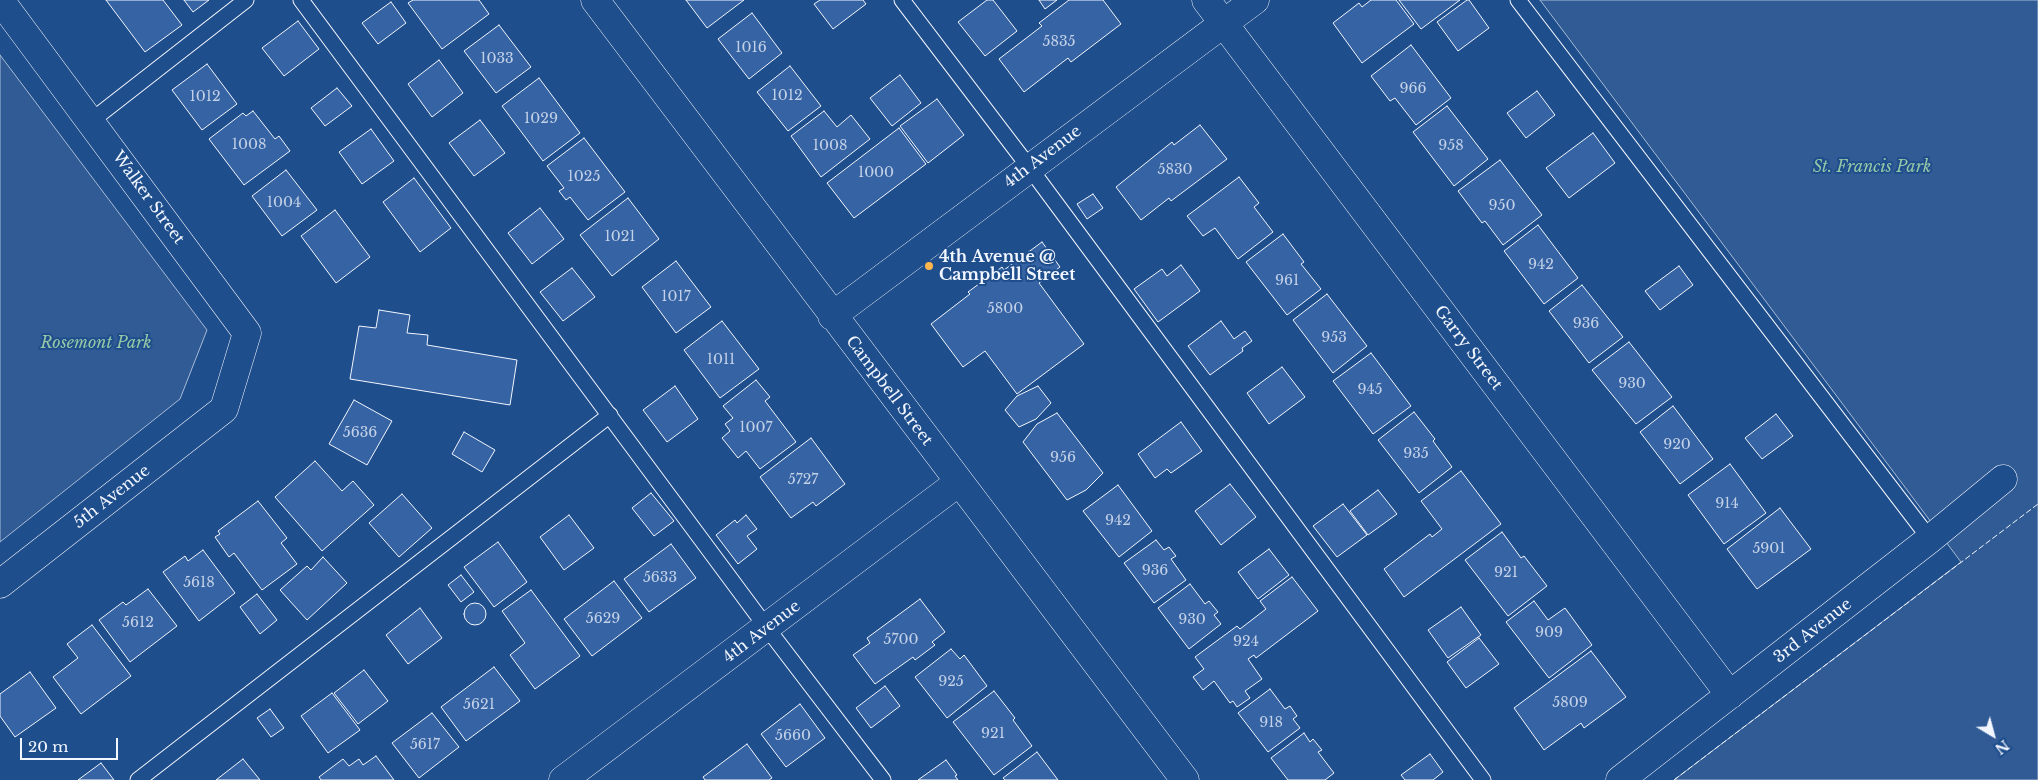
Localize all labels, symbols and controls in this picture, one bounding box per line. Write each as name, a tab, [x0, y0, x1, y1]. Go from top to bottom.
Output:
house number: 5835	[1042, 34, 1076, 50]
house number: 1016	[735, 40, 767, 56]
house number: 1033	[480, 51, 514, 67]
house number: 966	[1399, 81, 1427, 97]
house number: 1012	[771, 88, 803, 104]
house number: 1012	[189, 89, 221, 105]
house number: 1029	[524, 111, 558, 127]
street label: 4th Avenue	[1001, 122, 1085, 192]
house number: 1008	[232, 137, 266, 153]
house number: 1008	[813, 138, 847, 154]
house number: 958	[1438, 138, 1464, 154]
street label: Walker Street	[108, 148, 188, 248]
park label: St. Francis Park	[1813, 157, 1931, 177]
house number: 5830	[1157, 162, 1193, 178]
house number: 1000	[858, 165, 894, 181]
house number: 1025	[568, 169, 600, 185]
house number: 1004	[267, 195, 301, 211]
house number: 950	[1489, 198, 1515, 214]
house number: 1021	[604, 229, 636, 245]
place label: 4th Avenue @ Campbell Street	[939, 247, 1075, 285]
house number: 942	[1528, 257, 1554, 273]
marker: 4th Avenue @ Campbell Street	[923, 260, 935, 272]
house number: 961	[1275, 273, 1299, 289]
house number: 1017	[661, 289, 691, 305]
house number: 5800	[987, 301, 1023, 317]
street label: Garry Street	[1430, 302, 1506, 394]
house number: 936	[1573, 316, 1599, 332]
house number: 953	[1321, 330, 1347, 346]
street label: Campbell Street	[841, 332, 937, 450]
park label: Rosemont Park	[40, 333, 152, 353]
house number: 1011	[707, 352, 735, 368]
house number: 930	[1618, 376, 1646, 392]
house number: 945	[1357, 382, 1383, 398]
house number: 1007	[739, 420, 773, 436]
house number: 5636	[343, 425, 377, 441]
house number: 920	[1663, 437, 1691, 453]
house number: 935	[1403, 446, 1429, 462]
house number: 956	[1050, 450, 1076, 466]
street label: 5th Avenue	[70, 461, 154, 533]
house number: 5727	[788, 472, 818, 488]
house number: 914	[1715, 496, 1739, 512]
house number: 942	[1105, 513, 1131, 529]
house number: 5901	[1752, 541, 1786, 557]
house number: 936	[1142, 563, 1168, 579]
house number: 921	[1494, 565, 1518, 581]
house number: 5633	[643, 570, 677, 586]
house number: 5618	[183, 575, 215, 591]
street label: 3rd Avenue	[1770, 595, 1856, 667]
street label: 4th Avenue	[720, 597, 804, 667]
house number: 5629	[586, 611, 620, 627]
house number: 930	[1178, 612, 1206, 628]
house number: 5612	[122, 615, 154, 631]
house number: 909	[1535, 625, 1563, 641]
house number: 5700	[884, 632, 918, 648]
house number: 924	[1233, 634, 1259, 650]
house number: 925	[938, 674, 964, 690]
house number: 5809	[1552, 695, 1588, 711]
house number: 5621	[463, 697, 495, 713]
north arrow	[1968, 710, 2018, 760]
house number: 918	[1259, 715, 1283, 731]
house number: 921	[981, 726, 1005, 742]
scale bar	[22, 728, 120, 760]
house number: 5660	[775, 728, 811, 744]
text: N	[1991, 736, 2013, 758]
text: 20 m	[28, 737, 68, 756]
house number: 5617	[410, 737, 440, 753]

